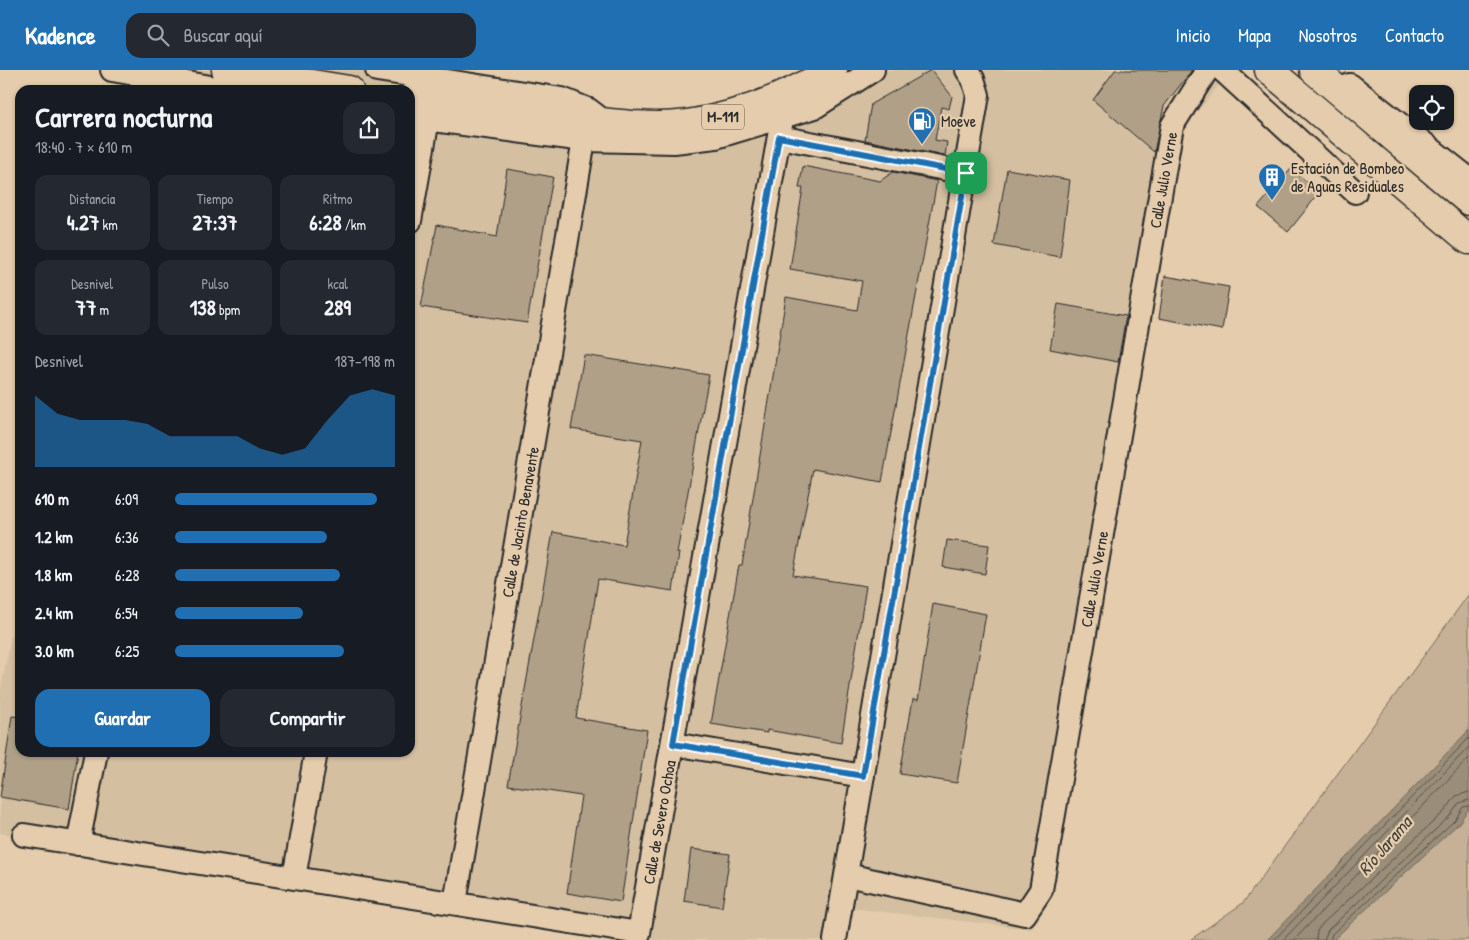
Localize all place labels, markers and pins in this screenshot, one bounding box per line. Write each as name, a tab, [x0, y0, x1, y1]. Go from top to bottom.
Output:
fuel station icon: Moeve	[907, 106, 937, 145]
place label: Moeve	[941, 110, 977, 132]
pin	[945, 152, 987, 194]
place label: Estación de Bombeo de Aguas Residuales	[1291, 157, 1405, 197]
building icon: Estación de Bombeo de Aguas Residuales	[1257, 162, 1287, 201]

